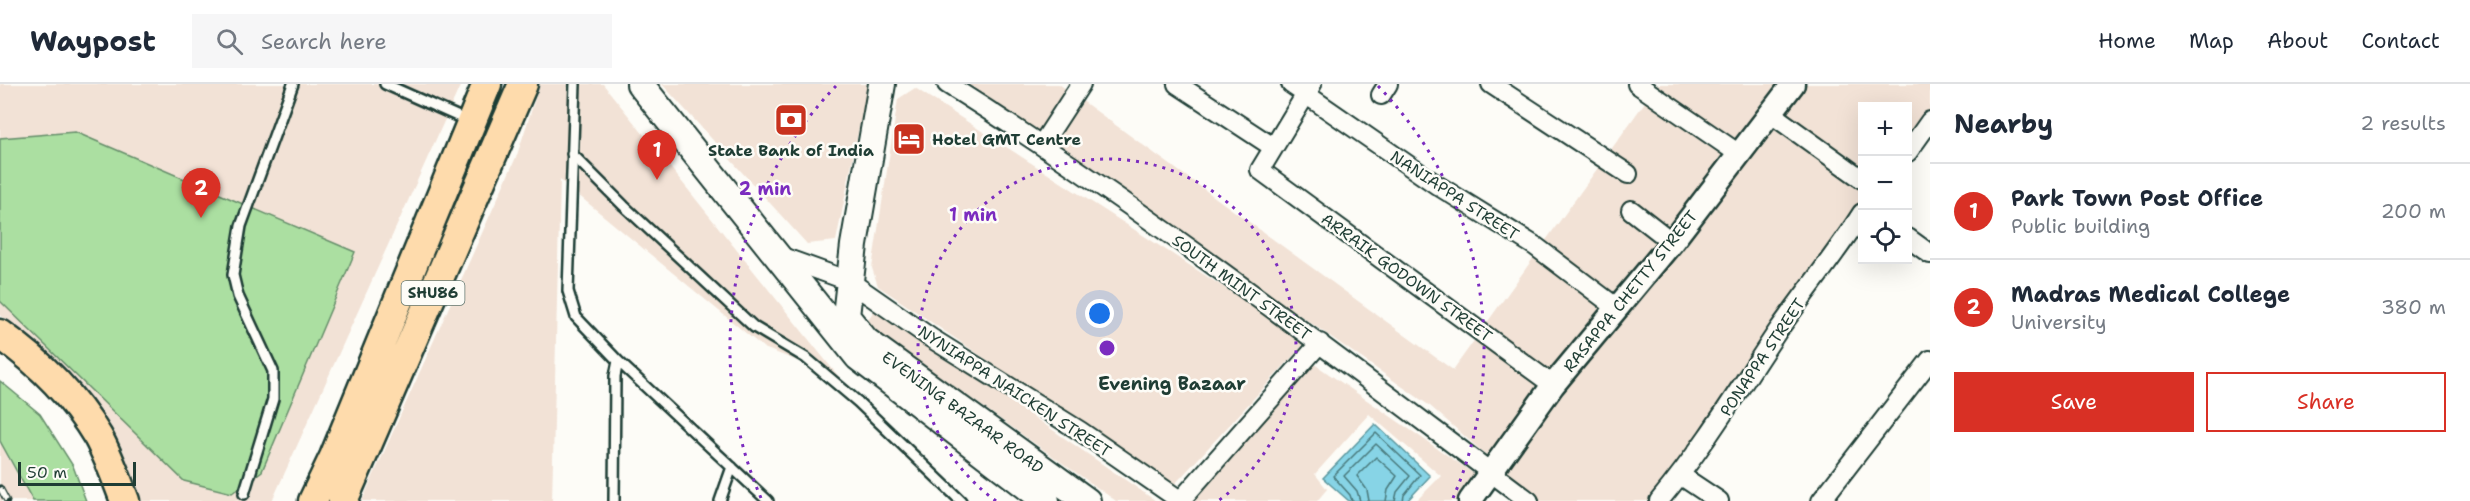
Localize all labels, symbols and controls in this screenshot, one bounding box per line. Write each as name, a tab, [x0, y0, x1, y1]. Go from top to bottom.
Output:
search box	[192, 14, 612, 68]
text: Waypost	[30, 22, 156, 60]
icon: search	[213, 25, 246, 58]
text: Search here	[261, 27, 387, 56]
text: Home	[2098, 27, 2156, 55]
text: Map	[2189, 27, 2234, 55]
text: About	[2267, 27, 2328, 55]
text: Contact	[2361, 27, 2440, 55]
bank icon: State Bank of India	[773, 102, 809, 138]
map controls	[1858, 102, 1912, 264]
button: +	[1858, 102, 1912, 156]
text: Nearby	[1954, 106, 2053, 141]
text: 2 results	[2360, 110, 2446, 136]
hotel icon: Hotel GMT Centre	[891, 121, 927, 157]
place label: Hotel GMT Centre	[932, 129, 1081, 150]
pin: 1	[638, 130, 676, 180]
place label: State Bank of India	[708, 140, 874, 161]
street label: NANIAPPA STREET	[1386, 146, 1523, 245]
button: −	[1858, 156, 1912, 210]
pin: 2	[182, 168, 220, 218]
text: 2 min	[739, 177, 791, 201]
text: Park Town Post Office	[2011, 184, 2263, 213]
text: 1	[1969, 198, 1978, 224]
text: 200 m	[2381, 198, 2446, 224]
text: 1 min	[949, 203, 997, 227]
street label: RASAPPA CHETTY STREET	[1559, 206, 1702, 377]
street label: ARRAIK GODOWN STREET	[1317, 208, 1497, 347]
button: locate	[1858, 210, 1912, 264]
text: Public building	[2011, 213, 2150, 239]
street label: SOUTH MINT STREET	[1168, 230, 1316, 345]
text: Madras Medical College	[2011, 280, 2290, 309]
road number: SHU86	[402, 281, 464, 305]
street label: PONAPPA STREET	[1715, 294, 1810, 420]
text: 2	[1967, 294, 1981, 320]
text: 380 m	[2381, 294, 2446, 320]
your location	[1085, 299, 1114, 328]
text: University	[2011, 309, 2107, 335]
street label: NYNIAPPA NAICKEN STREET	[914, 321, 1115, 462]
centre of rings	[1097, 338, 1117, 358]
street label: EVENING BAZAAR ROAD	[878, 347, 1048, 478]
district label: Evening Bazaar	[1098, 372, 1246, 396]
button: Save	[1954, 372, 2194, 432]
button: Share	[2206, 372, 2446, 432]
scale bar	[18, 459, 136, 486]
text: 50 m	[27, 462, 67, 483]

